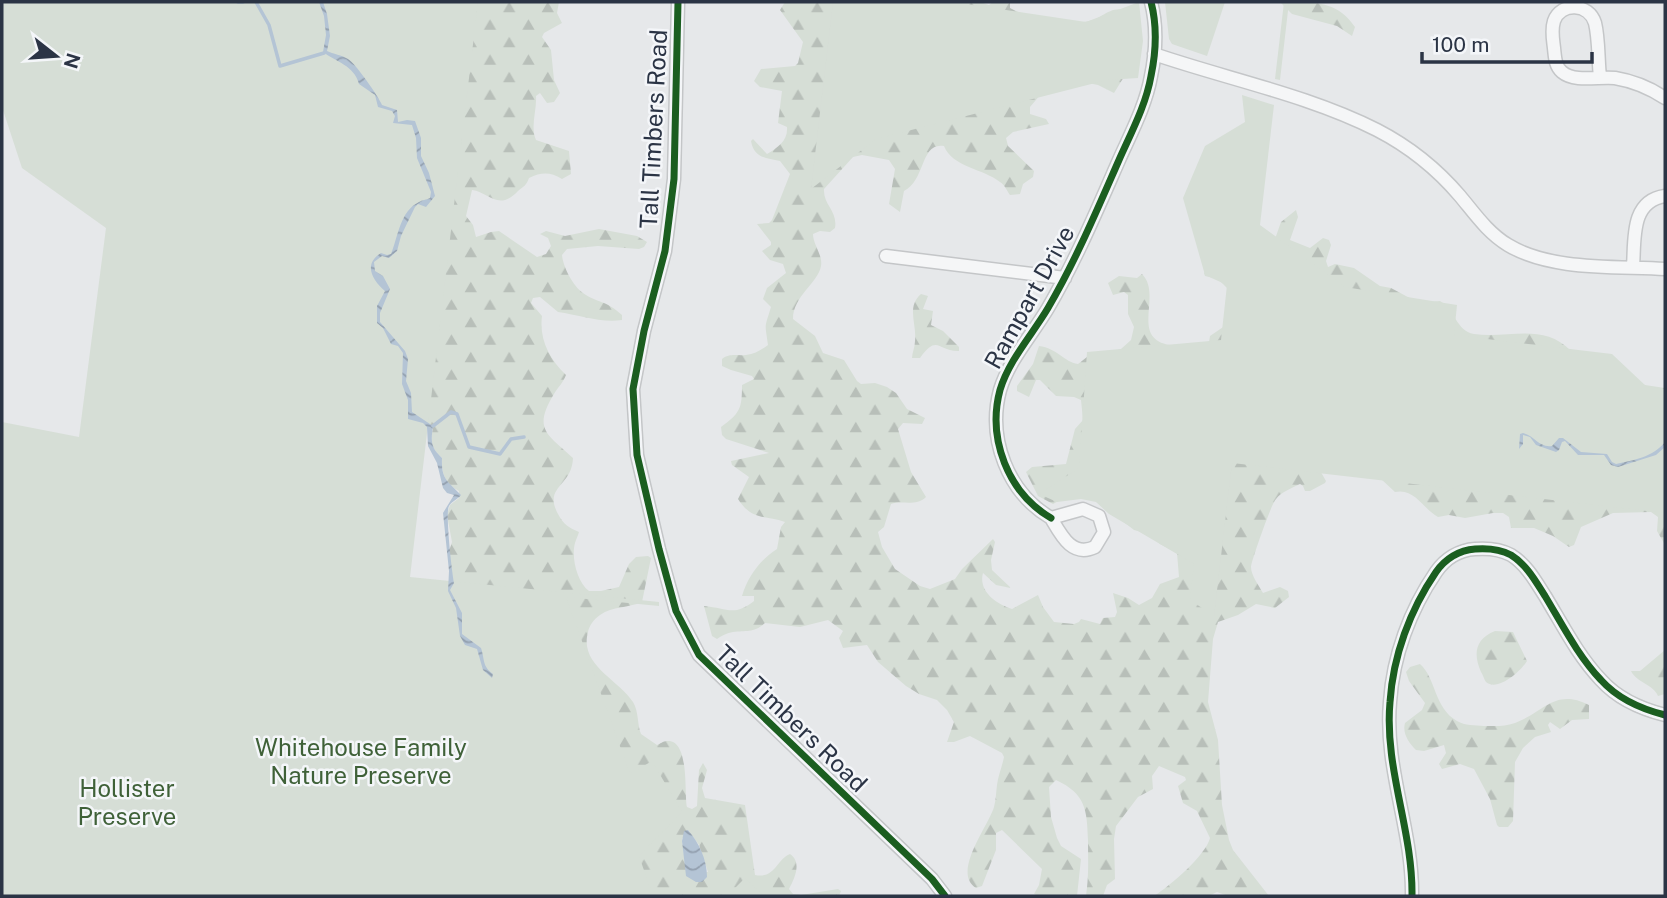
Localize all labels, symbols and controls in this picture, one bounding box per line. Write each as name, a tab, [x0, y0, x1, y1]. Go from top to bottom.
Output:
north arrow	[21, 21, 91, 91]
scale bar	[1422, 21, 1592, 65]
street label: Tall Timbers Road	[634, 29, 672, 229]
text: 100 m	[1432, 32, 1489, 57]
text: N	[60, 51, 85, 71]
street label: Rampart Drive	[978, 221, 1080, 373]
street label: Tall Timbers Road	[711, 639, 873, 797]
park label: Whitehouse Family Nature Preserve	[255, 733, 467, 789]
park label: Hollister Preserve	[78, 774, 176, 830]

